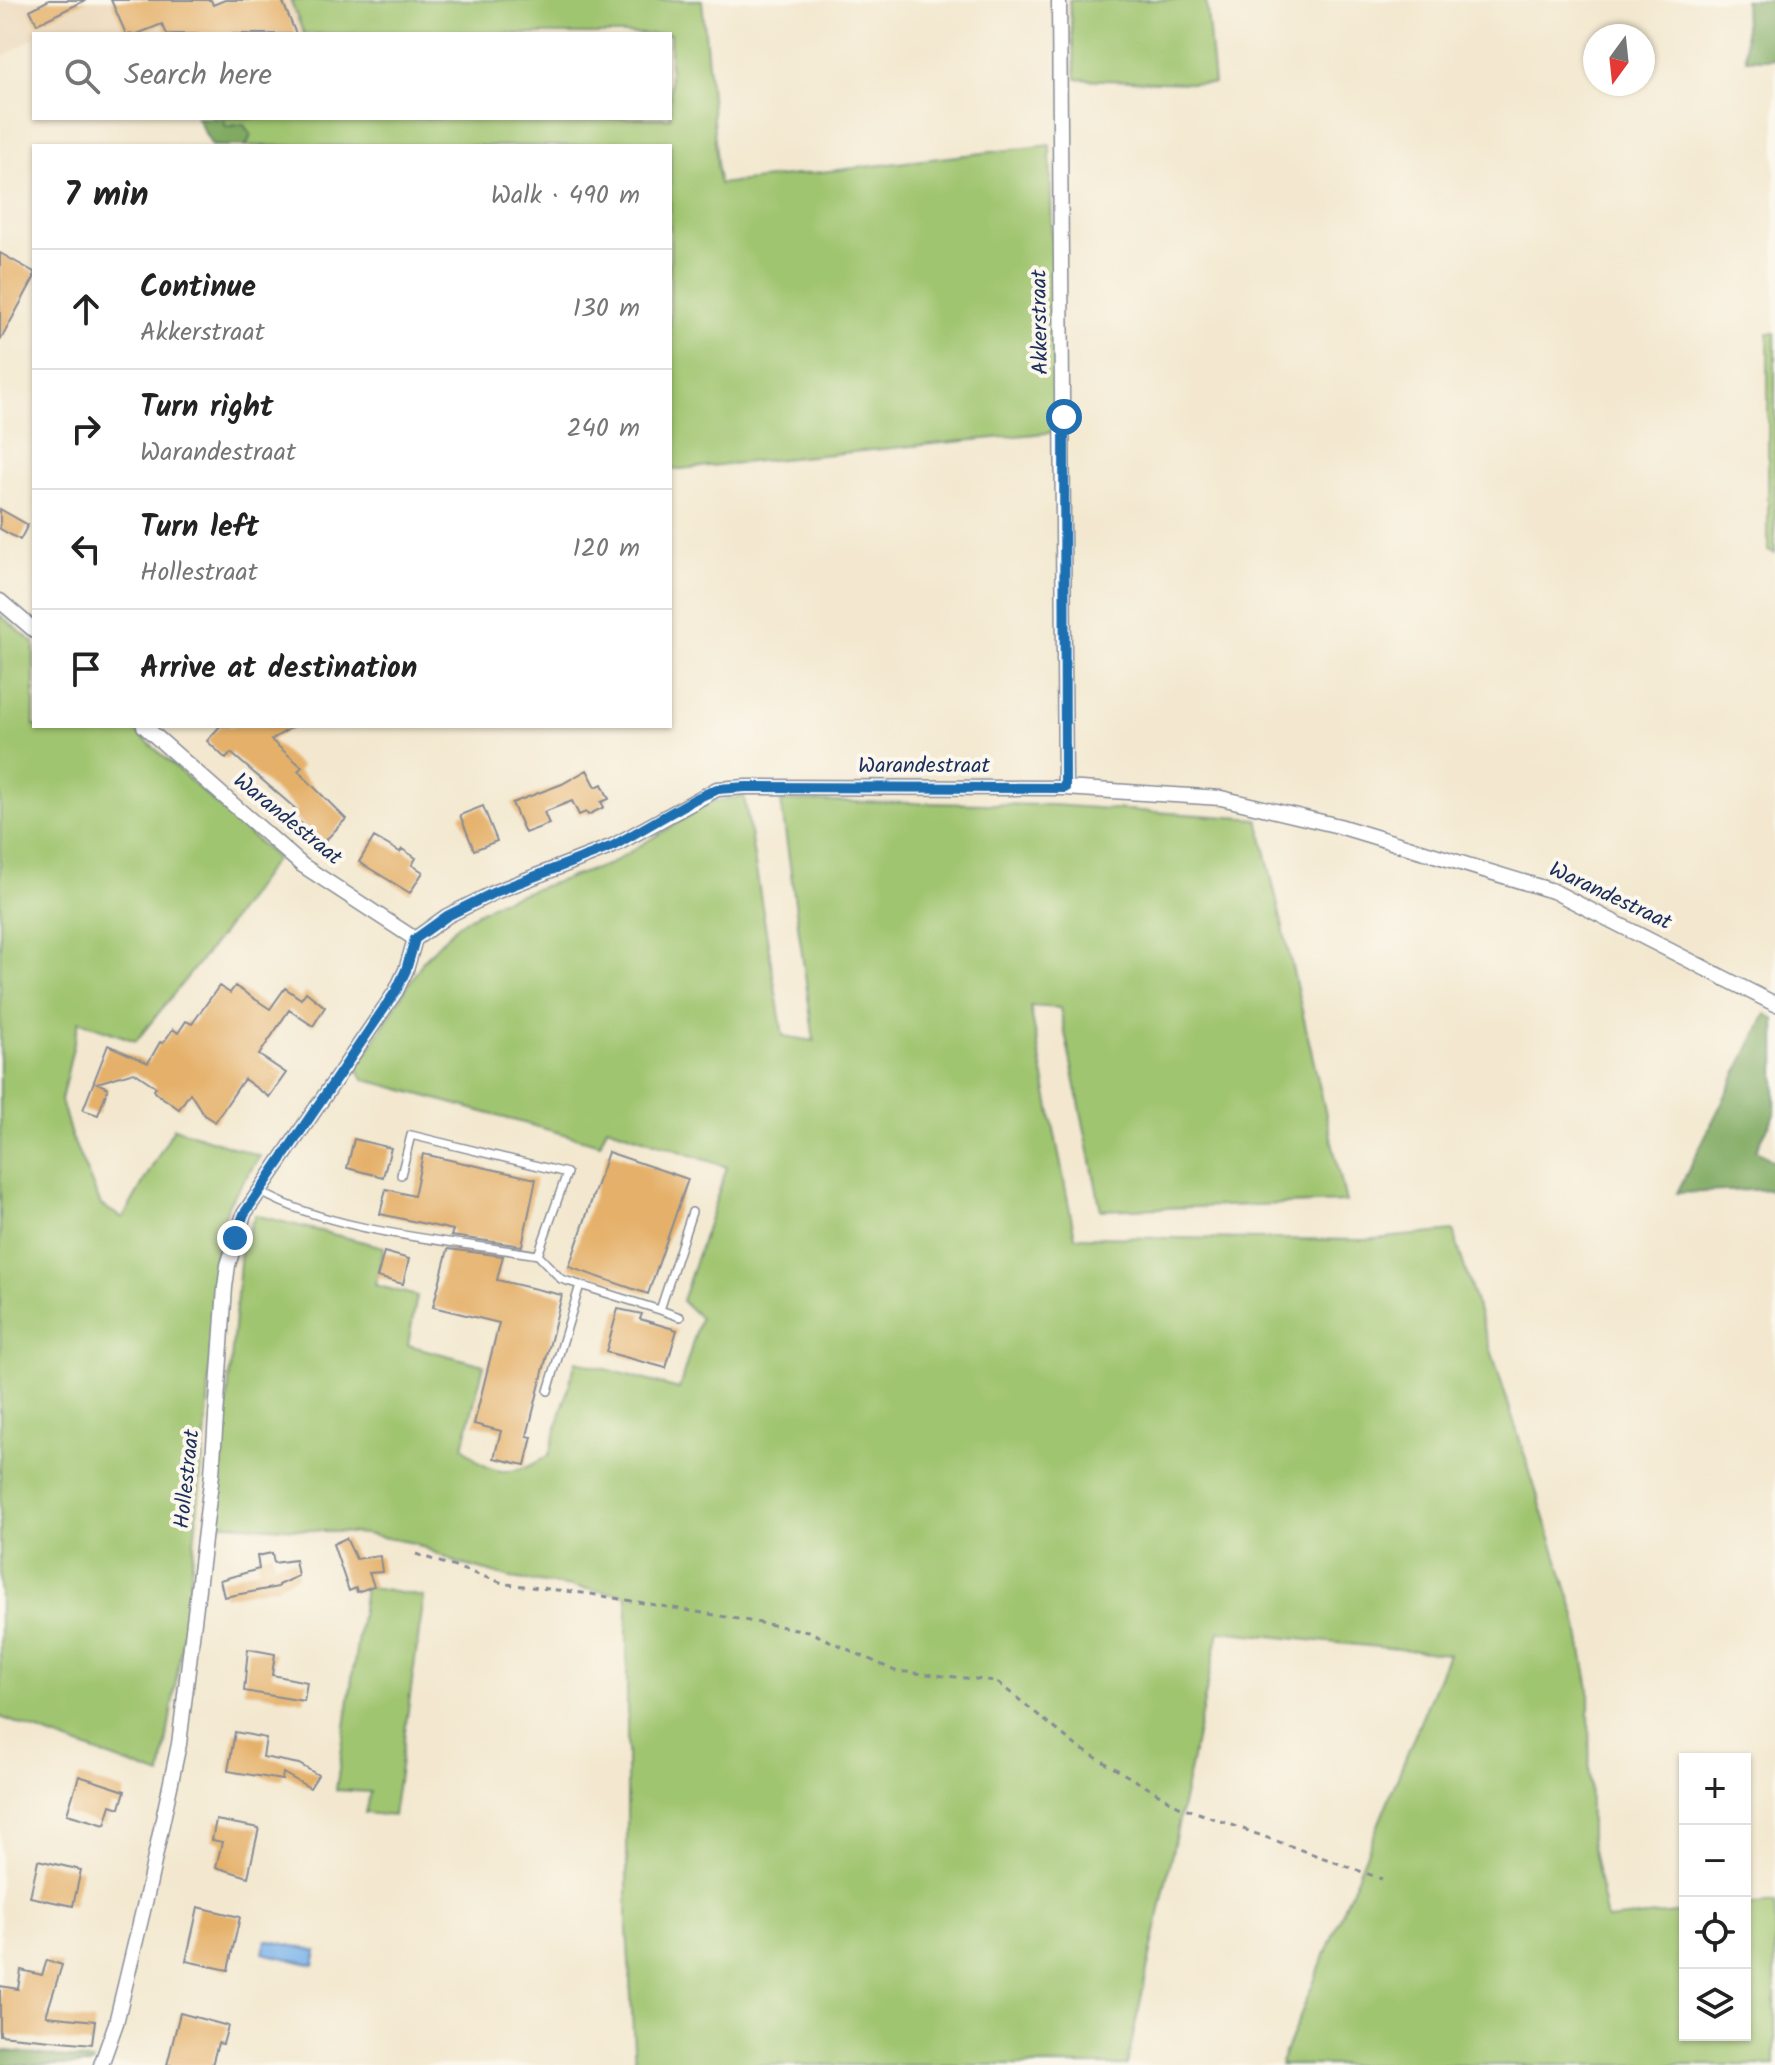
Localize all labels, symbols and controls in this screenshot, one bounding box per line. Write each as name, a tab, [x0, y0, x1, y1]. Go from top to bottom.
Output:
north arrow	[1583, 24, 1655, 96]
search box	[32, 32, 672, 120]
text: Search here	[124, 52, 272, 100]
icon: search	[60, 54, 104, 98]
text: 7 min	[64, 169, 149, 223]
text: Walk · 490 m	[491, 175, 640, 217]
text: Continue	[140, 264, 256, 312]
street label: Akkerstraat	[1023, 268, 1059, 375]
icon: ahead	[64, 287, 108, 331]
text: 130 m	[573, 288, 640, 330]
text: Akkerstraat	[140, 312, 265, 354]
text: Turn right	[140, 384, 273, 432]
route start	[1046, 399, 1082, 435]
icon: right	[64, 407, 108, 451]
text: 240 m	[566, 408, 640, 450]
text: Warandestraat	[140, 432, 296, 474]
text: Turn left	[140, 504, 259, 552]
icon: left	[64, 527, 108, 571]
text: 120 m	[573, 528, 640, 570]
text: Hollestraat	[140, 552, 258, 594]
text: Arrive at destination	[140, 645, 417, 693]
icon: arrive	[64, 647, 108, 691]
street label: Warandestraat	[858, 749, 991, 784]
street label: Warandestraat	[225, 765, 350, 875]
street label: Warandestraat	[1543, 853, 1678, 941]
route end	[217, 1220, 253, 1256]
street label: Hollestraat	[165, 1427, 211, 1530]
map controls	[1679, 1753, 1751, 2041]
button: +	[1679, 1753, 1751, 1825]
button: −	[1679, 1825, 1751, 1897]
button: locate	[1679, 1897, 1751, 1969]
button: layers	[1679, 1969, 1751, 2041]

